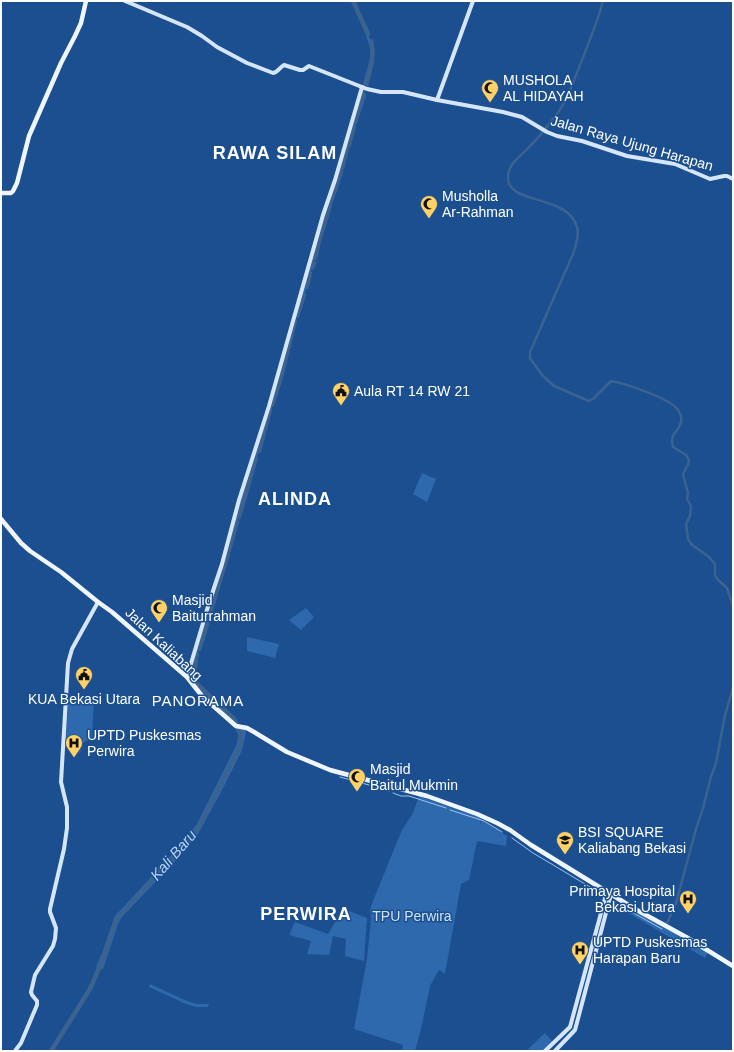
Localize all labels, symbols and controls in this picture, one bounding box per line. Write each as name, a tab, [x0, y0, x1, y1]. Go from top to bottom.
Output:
place label: MUSHOLA AL HIDAYAH	[503, 72, 584, 104]
mosque icon: MUSHOLA AL HIDAYAH	[480, 78, 500, 103]
street label: Jalan Raya Ujung Harapan	[549, 112, 715, 174]
district label: RAWA SILAM	[213, 143, 337, 163]
place label: Musholla Ar-Rahman	[442, 188, 514, 220]
mosque icon: Musholla Ar-Rahman	[419, 194, 439, 219]
public building icon: Aula RT 14 RW 21	[331, 381, 351, 406]
place label: Aula RT 14 RW 21	[354, 383, 470, 399]
district label: ALINDA	[258, 489, 332, 509]
place label: Masjid Baiturrahman	[172, 592, 256, 624]
mosque icon: Masjid Baiturrahman	[149, 598, 169, 623]
street label: Jalan Kaliabang	[122, 604, 206, 684]
public building icon: KUA Bekasi Utara	[74, 665, 94, 690]
place label: KUA Bekasi Utara	[28, 691, 140, 707]
district label: PANORAMA	[152, 692, 244, 709]
place label: UPTD Puskesmas Perwira	[87, 727, 201, 759]
hospital icon: UPTD Puskesmas Perwira	[64, 733, 84, 758]
place label: Masjid Baitul Mukmin	[370, 761, 458, 793]
mosque icon: Masjid Baitul Mukmin	[347, 767, 367, 792]
place label: BSI SQUARE Kaliabang Bekasi	[578, 824, 686, 856]
water label: Kali Baru	[147, 826, 200, 884]
school or university icon: BSI SQUARE Kaliabang Bekasi	[555, 830, 575, 855]
place label: Primaya Hospital Bekasi Utara	[569, 883, 675, 915]
hospital icon: Primaya Hospital Bekasi Utara	[678, 889, 698, 914]
district label: PERWIRA	[260, 904, 352, 924]
park label: TPU Perwira	[372, 908, 452, 924]
place label: UPTD Puskesmas Harapan Baru	[593, 934, 707, 966]
hospital icon: UPTD Puskesmas Harapan Baru	[570, 940, 590, 965]

